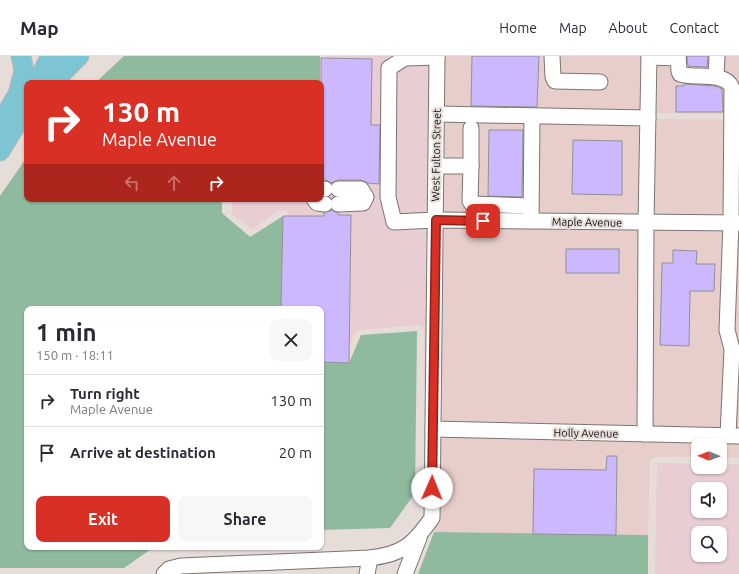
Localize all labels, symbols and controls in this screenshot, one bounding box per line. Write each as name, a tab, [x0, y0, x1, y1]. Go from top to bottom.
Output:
text: Map	[20, 17, 59, 39]
text: Home	[499, 20, 537, 36]
text: Map	[559, 20, 587, 36]
text: About	[609, 20, 648, 36]
text: Contact	[670, 20, 719, 36]
icon: right	[36, 96, 88, 148]
text: 130 m	[102, 96, 180, 127]
street label: West Fulton Street	[429, 108, 443, 201]
text: Maple Avenue	[102, 129, 217, 149]
icon: left	[121, 172, 143, 194]
icon: ahead	[163, 172, 185, 194]
icon: right	[205, 172, 227, 194]
pin	[466, 204, 500, 238]
icon: arrive	[472, 210, 494, 232]
street label: Maple Avenue	[552, 215, 622, 229]
text: 1 min	[36, 319, 97, 346]
button: close	[270, 319, 312, 361]
text: 150 m · 18:11	[36, 348, 114, 362]
text: Turn right	[70, 385, 140, 402]
icon: right	[36, 390, 58, 412]
text: 130 m	[270, 392, 312, 409]
text: Maple Avenue	[70, 402, 153, 416]
street label: Holly Avenue	[554, 426, 618, 440]
north arrow	[691, 438, 727, 474]
map controls	[691, 438, 727, 562]
icon: arrive	[36, 442, 58, 464]
text: Arrive at destination	[70, 444, 216, 461]
text: 20 m	[279, 444, 312, 461]
position arrow	[411, 467, 453, 509]
button: sound	[691, 482, 727, 518]
button: Exit	[36, 496, 170, 542]
button: Share	[178, 496, 312, 542]
button: search	[691, 526, 727, 562]

